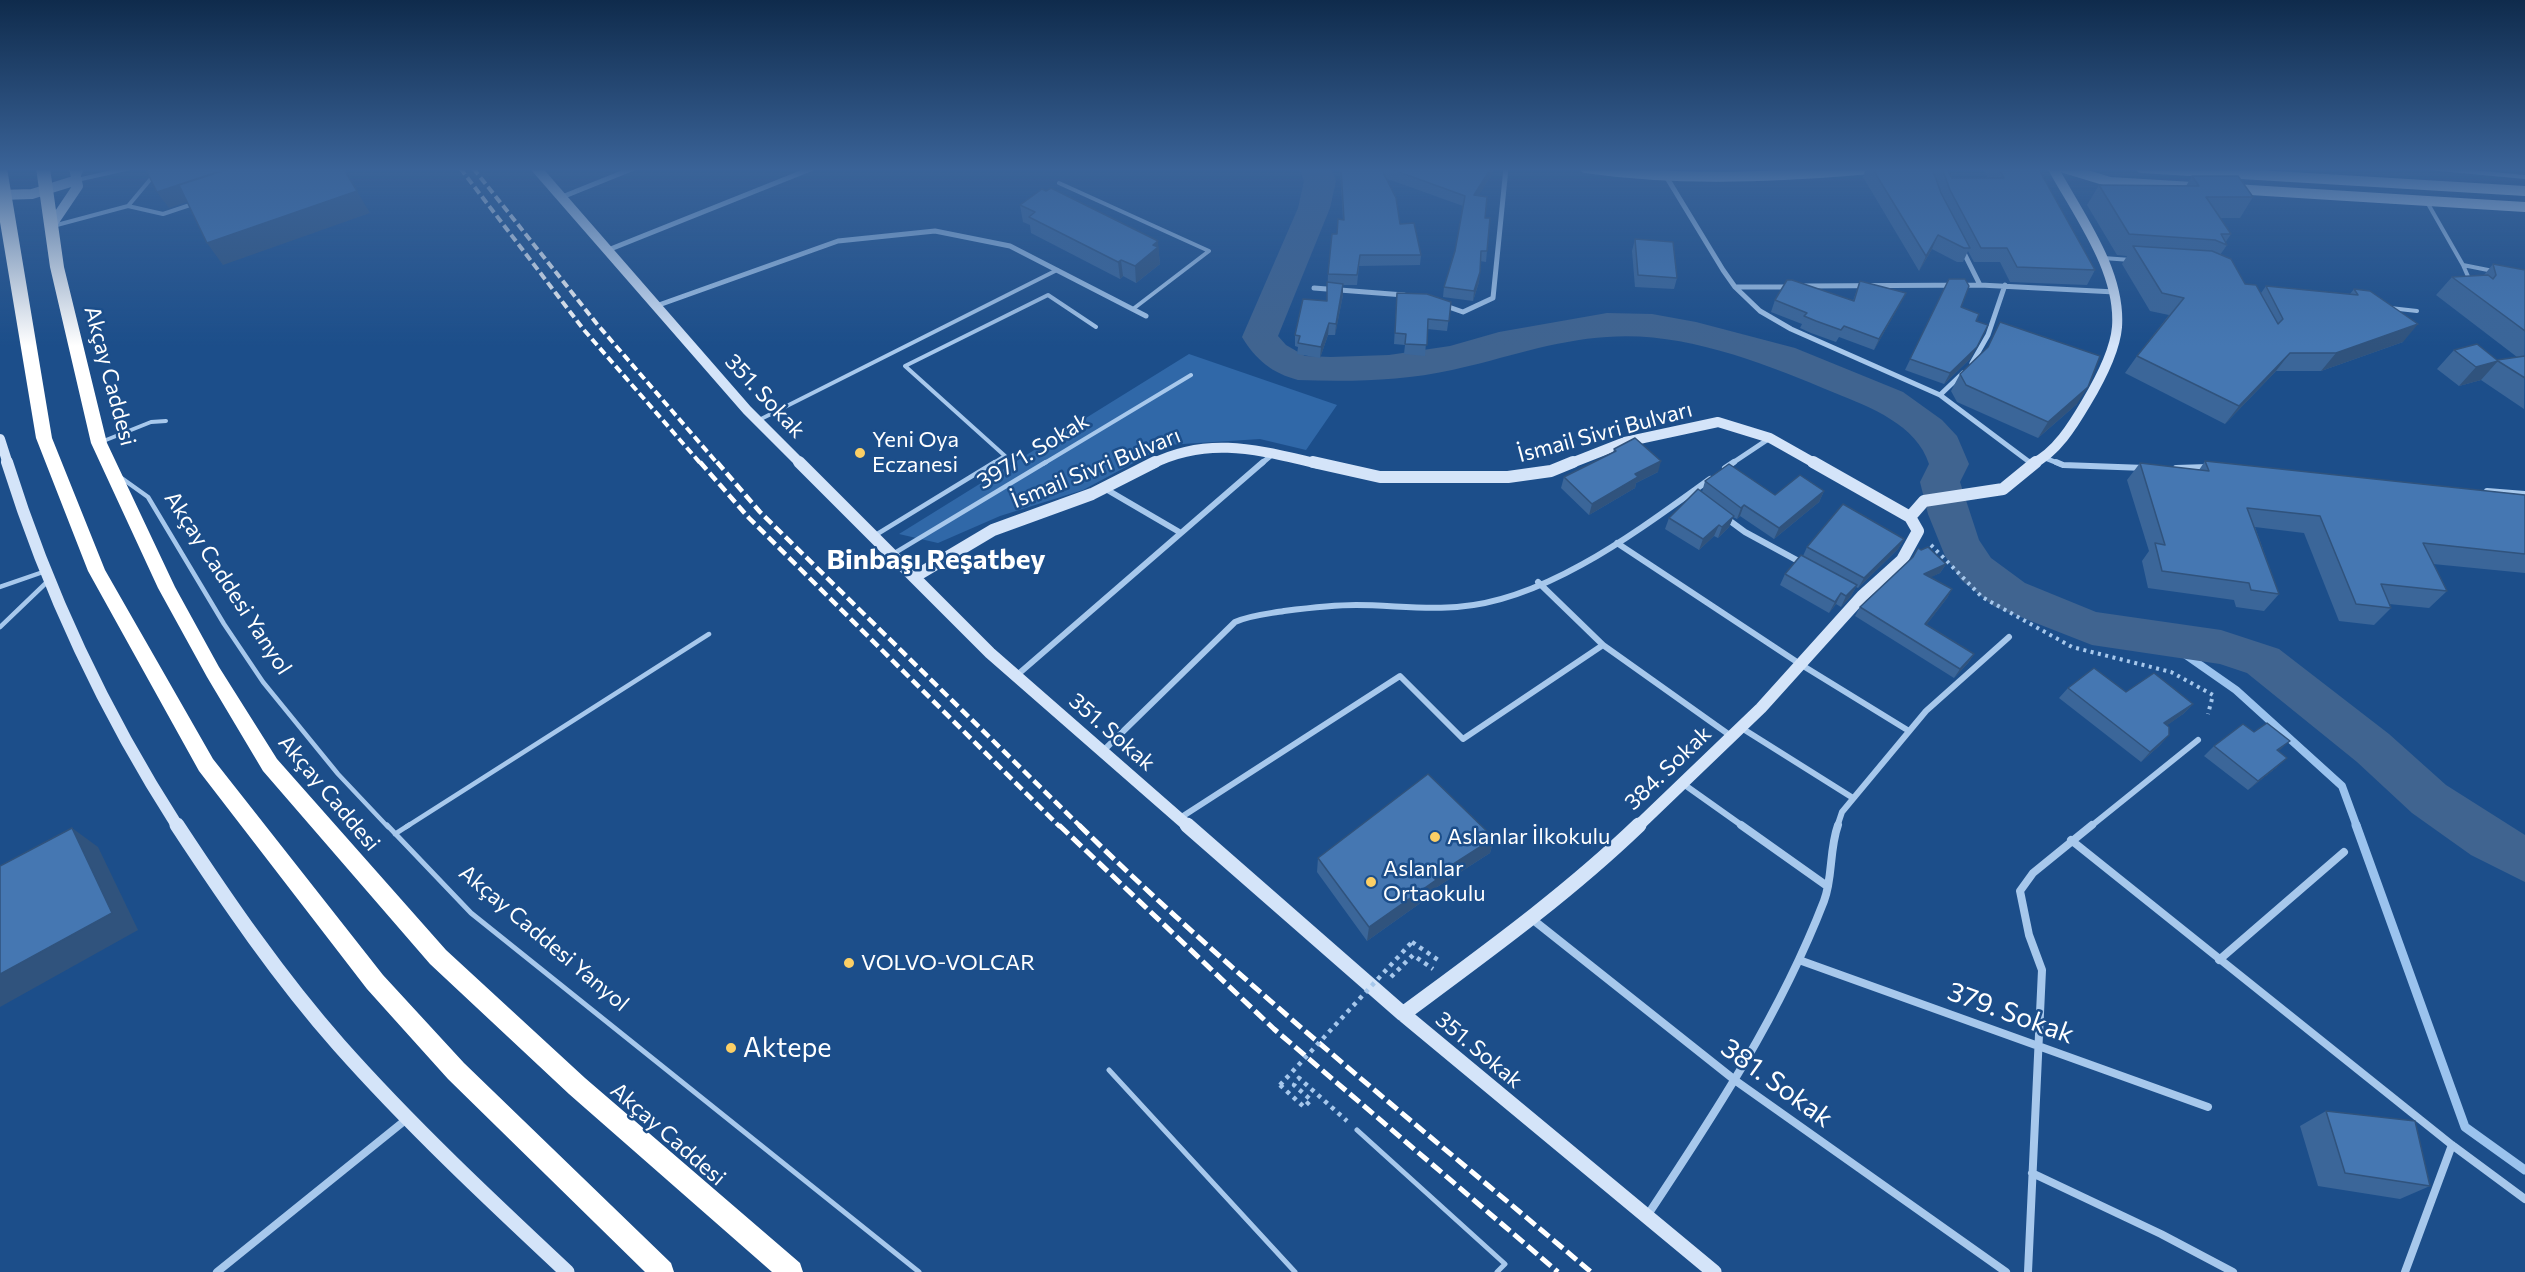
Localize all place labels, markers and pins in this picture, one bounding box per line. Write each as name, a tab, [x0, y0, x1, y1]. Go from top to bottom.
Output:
place label: Yeni Oya Eczanesi	[872, 427, 959, 478]
marker: Yeni Oya Eczanesi	[853, 446, 867, 460]
place label: Aslanlar İlkokulu	[1447, 824, 1610, 850]
marker: Aslanlar İlkokulu	[1428, 830, 1442, 844]
place label: Aslanlar Ortaokulu	[1383, 856, 1486, 908]
marker: Aslanlar Ortaokulu	[1364, 875, 1378, 889]
place label: VOLVO-VOLCAR	[861, 950, 1035, 976]
marker: VOLVO-VOLCAR	[842, 956, 856, 970]
place label: Aktepe	[743, 1032, 832, 1064]
marker: Aktepe	[724, 1041, 738, 1055]

